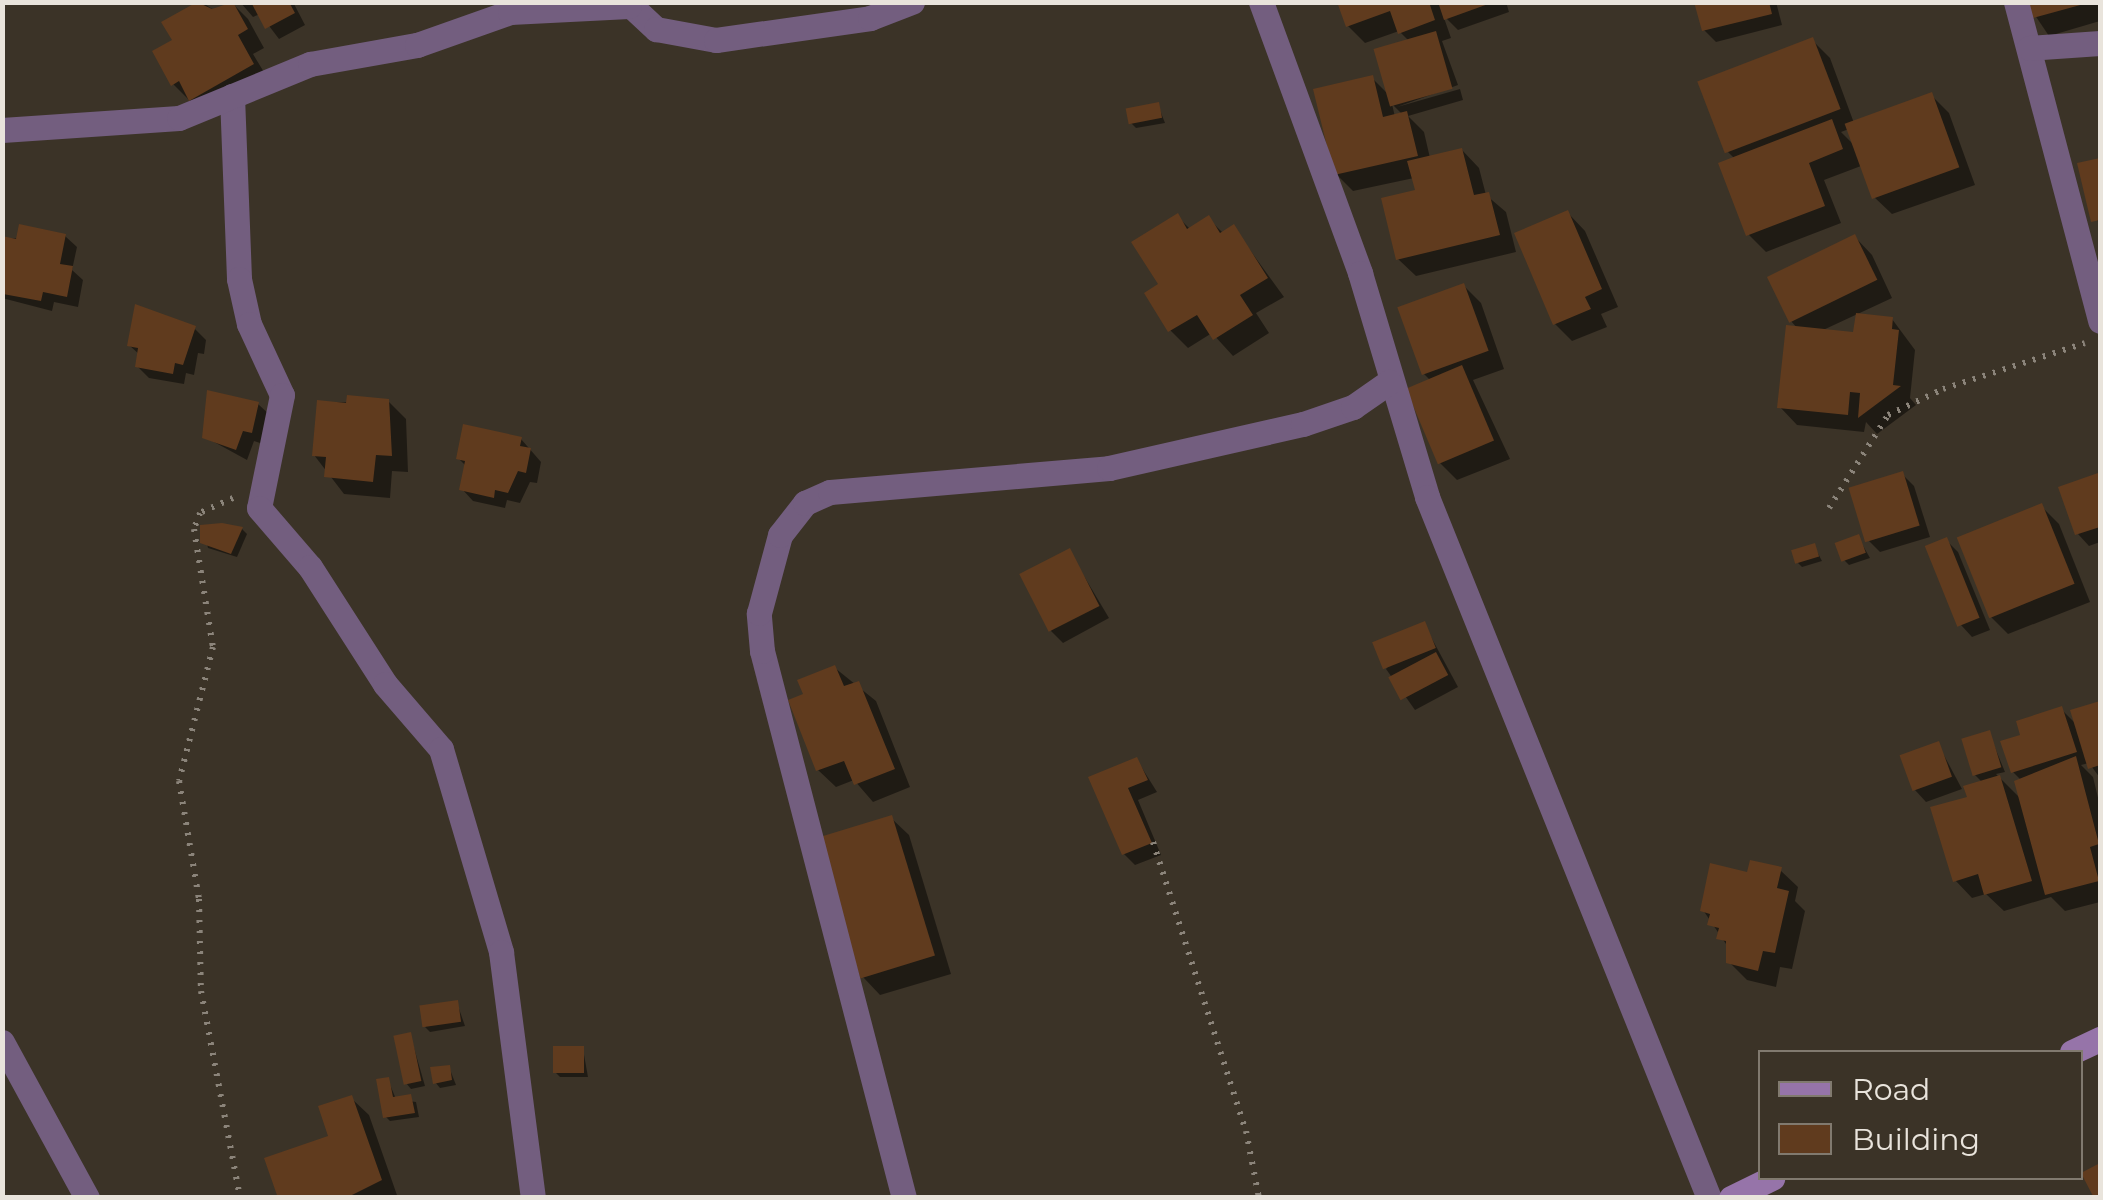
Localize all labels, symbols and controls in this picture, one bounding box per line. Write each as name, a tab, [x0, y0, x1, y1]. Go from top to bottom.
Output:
legend	[1758, 1050, 2083, 1180]
text: Road	[1852, 1071, 1930, 1108]
text: Building	[1852, 1121, 1980, 1158]

